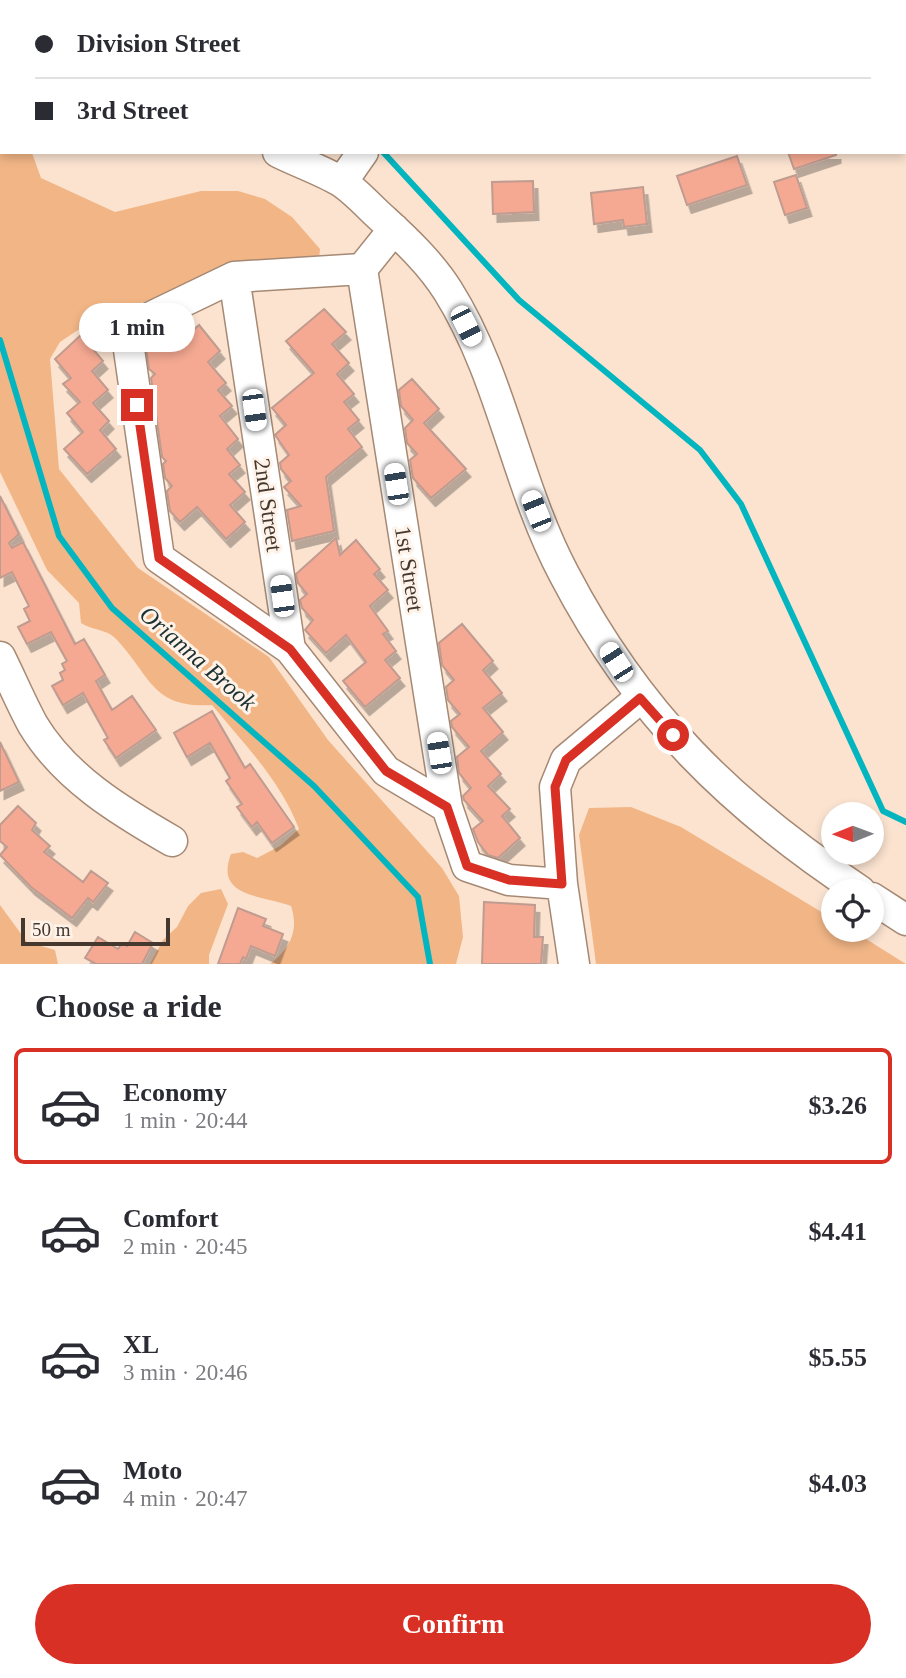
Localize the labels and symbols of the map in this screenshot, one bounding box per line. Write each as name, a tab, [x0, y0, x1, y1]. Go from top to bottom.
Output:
car	[448, 303, 485, 349]
callout: 1 min	[79, 304, 195, 352]
car	[241, 388, 268, 432]
route end	[121, 389, 153, 421]
street label: 2nd Street	[249, 457, 287, 554]
car	[383, 462, 410, 506]
car	[519, 488, 554, 534]
street label: 1st Street	[390, 524, 428, 614]
car	[269, 574, 296, 618]
water label: Orianna Brook	[135, 601, 262, 716]
car	[596, 639, 637, 685]
route start	[657, 719, 689, 751]
car	[426, 731, 453, 775]
north arrow	[821, 802, 884, 864]
scale bar	[21, 915, 170, 947]

